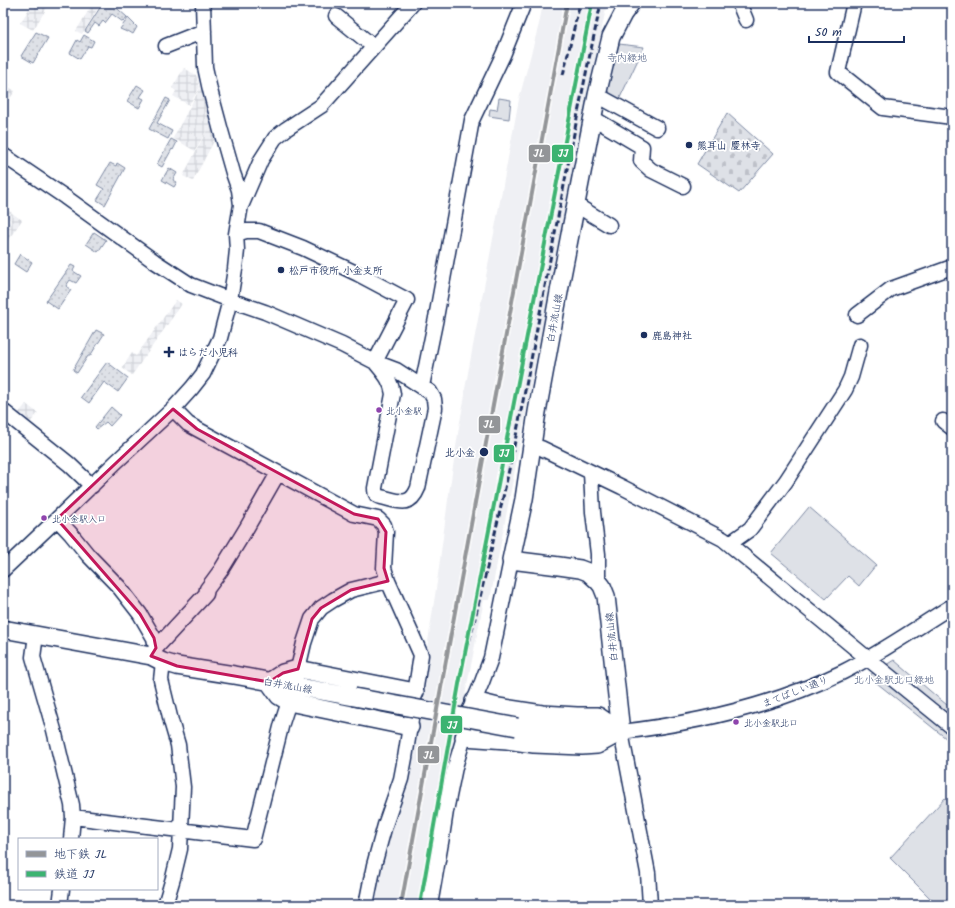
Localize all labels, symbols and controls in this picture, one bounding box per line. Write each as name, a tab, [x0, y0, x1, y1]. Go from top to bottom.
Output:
scale bar	[809, 18, 904, 44]
text: 50 m	[815, 23, 842, 42]
park label: 寺内緑地	[607, 50, 647, 66]
place label: 熊耳山 慶林寺	[697, 138, 761, 154]
marker: 熊耳山 慶林寺	[684, 140, 694, 150]
line badge: JL	[528, 144, 551, 163]
line badge: JJ	[551, 144, 574, 163]
text: JL	[533, 145, 545, 163]
text: JJ	[558, 145, 569, 163]
place label: 松戸市役所 小金支所	[289, 263, 383, 279]
marker: 松戸市役所 小金支所	[276, 265, 286, 275]
street label: 白井流山線	[543, 292, 567, 344]
place label: 鹿島神社	[652, 328, 692, 344]
marker: 鹿島神社	[639, 330, 649, 340]
place label: はらだ小児科	[178, 345, 238, 361]
marker: はらだ小児科	[163, 346, 175, 358]
place label: 北小金駅	[386, 404, 422, 419]
marker: 北小金駅	[374, 405, 384, 415]
line badge: JL	[478, 415, 501, 434]
text: JL	[483, 416, 495, 434]
line badge: JJ	[493, 444, 515, 463]
place label: 北小金	[445, 445, 475, 461]
text: JJ	[499, 445, 510, 463]
marker: 北小金	[478, 446, 490, 458]
place label: 北小金駅入口	[52, 512, 106, 527]
marker: 北小金駅入口	[39, 513, 49, 523]
street label: 白井流山線	[601, 611, 623, 663]
street label: まてばしい通り	[760, 672, 831, 712]
park label: 北小金駅北口緑地	[854, 672, 934, 688]
street label: 白井流山線	[262, 674, 314, 698]
line badge: JJ	[440, 715, 463, 734]
place label: 北小金駅北口	[744, 716, 798, 731]
text: JJ	[447, 717, 458, 735]
marker: 北小金駅北口	[731, 717, 741, 727]
line badge: JL	[417, 745, 440, 764]
text: JL	[423, 747, 435, 765]
legend	[18, 838, 158, 890]
text: 地下鉄 JL	[54, 845, 107, 864]
text: 鉄道 JJ	[54, 865, 94, 884]

